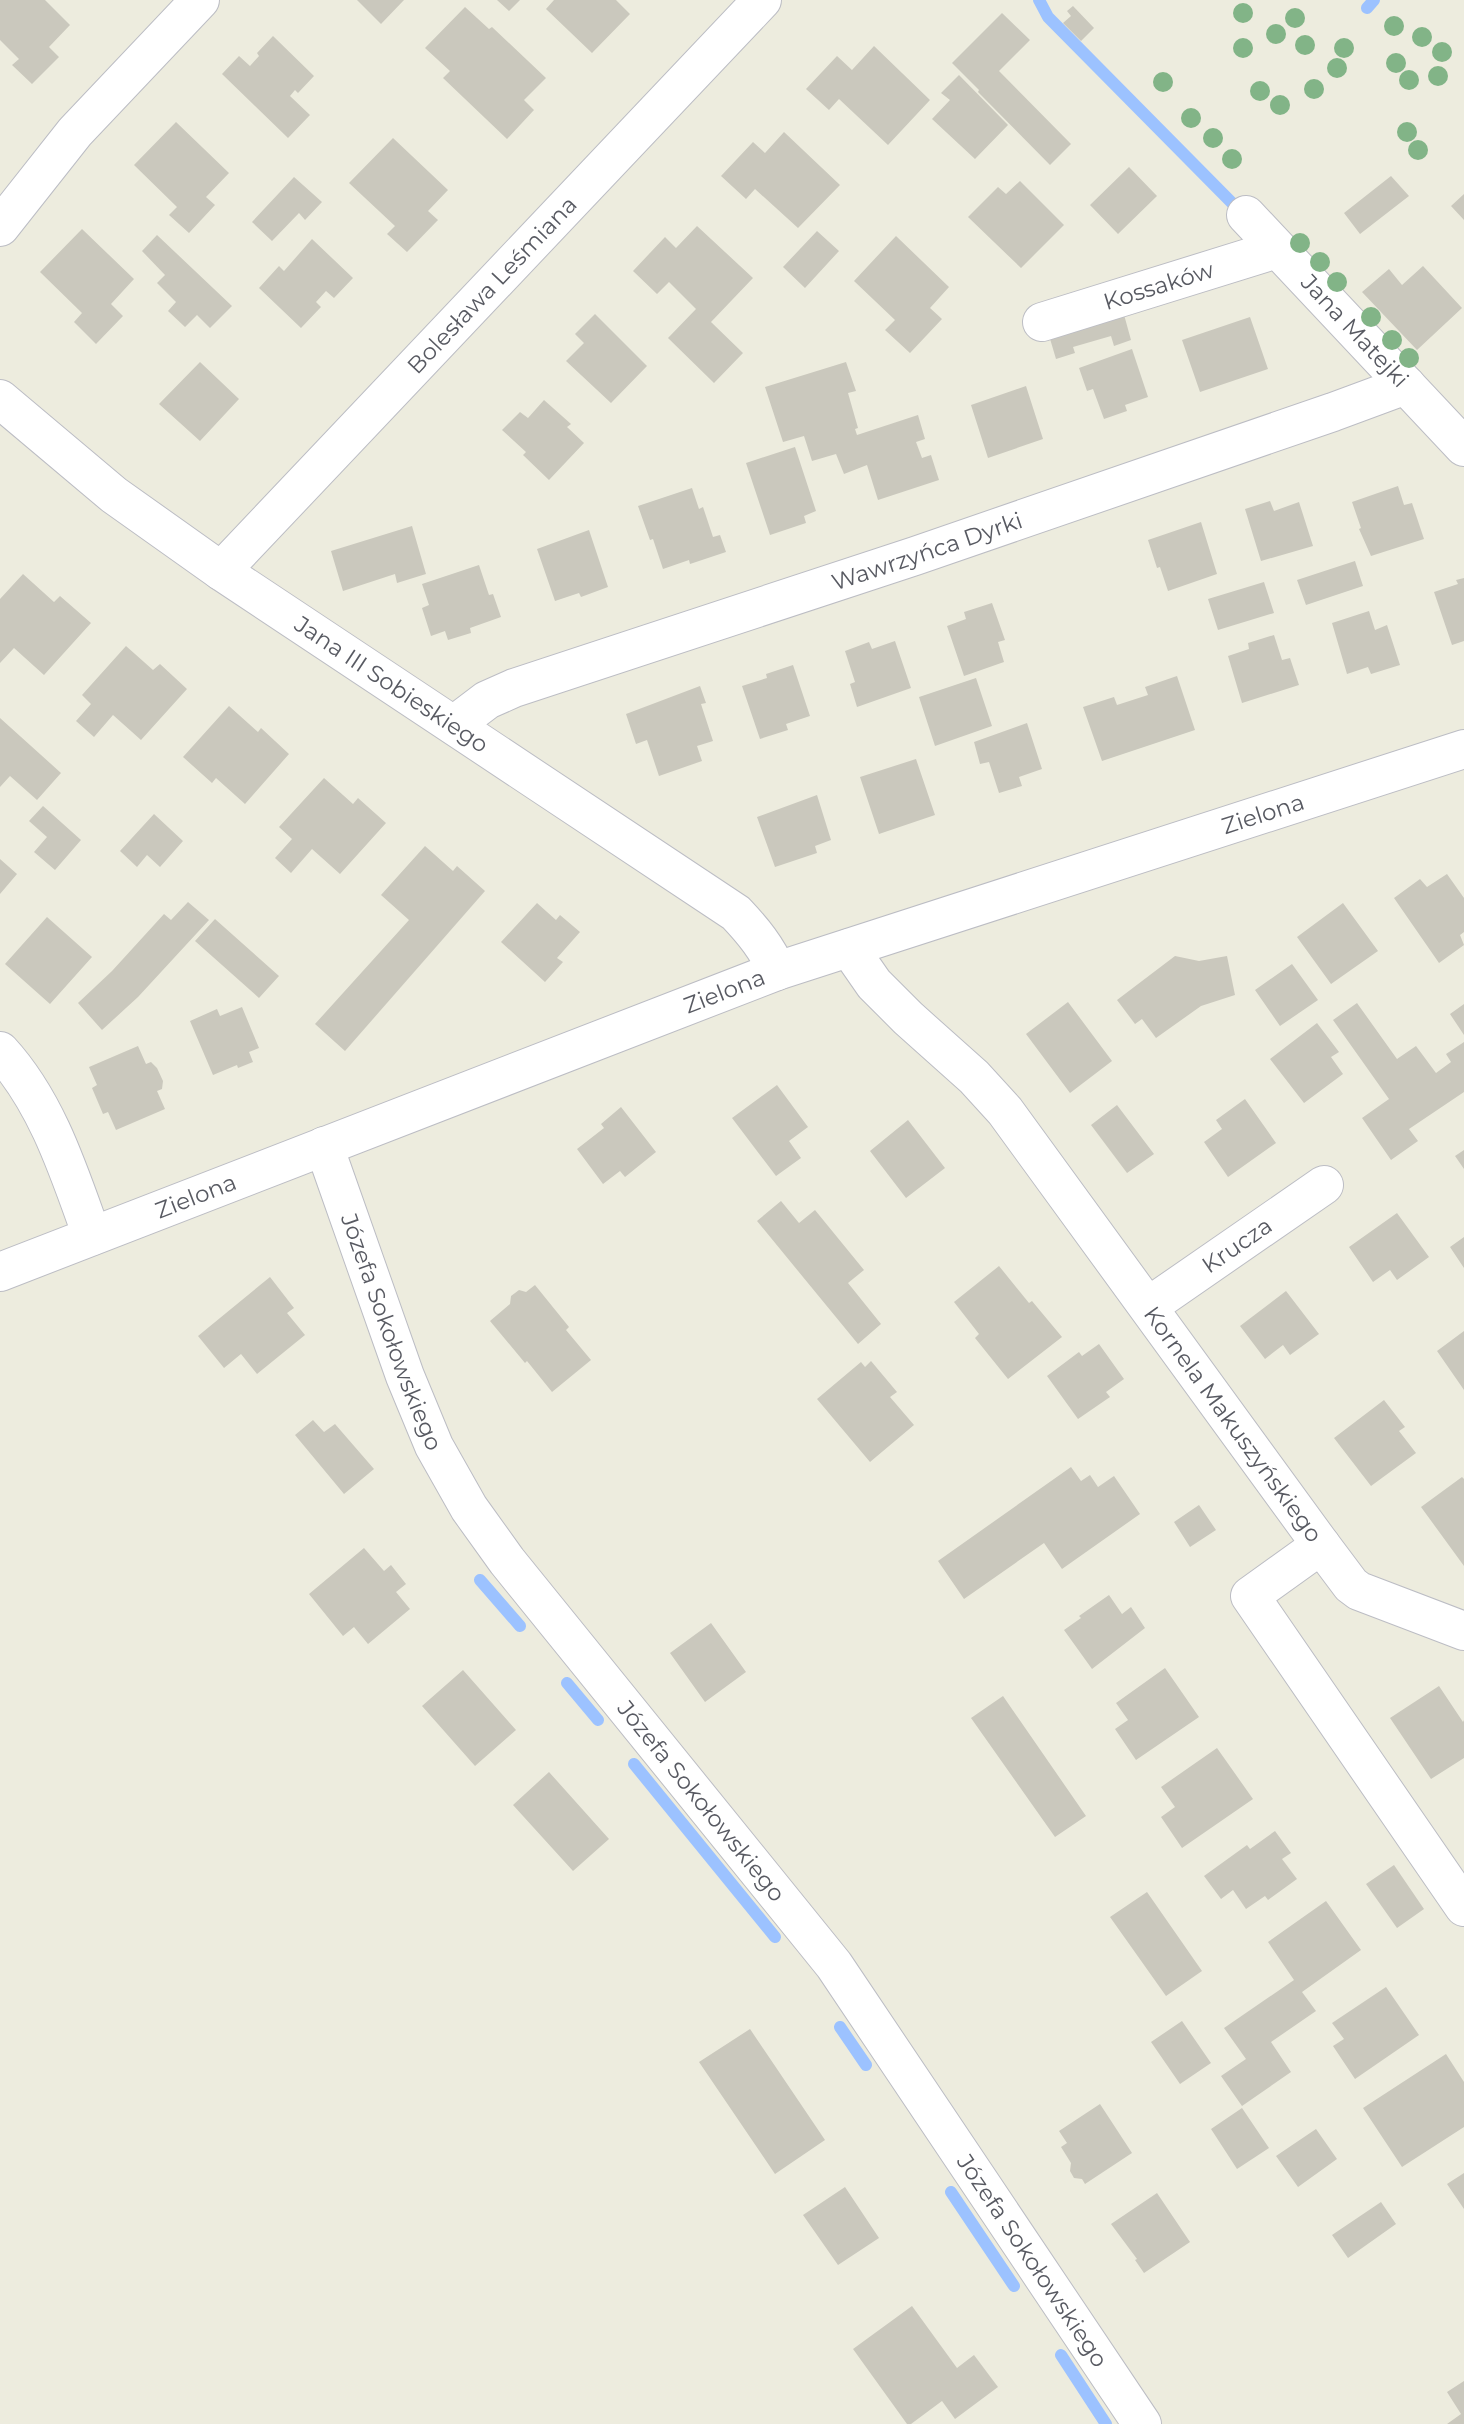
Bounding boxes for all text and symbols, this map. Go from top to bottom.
street label: Bolesława Leśmiana [401,190,583,380]
street label: Kossaków [1100,255,1218,316]
street label: Jana Matejki [1294,268,1415,393]
street label: Wawrzyńca Dyrki [828,506,1026,596]
street label: Jana III Sobieskiego [289,609,494,759]
street label: Zielona [1218,788,1308,840]
street label: Zielona [680,963,769,1020]
street label: Zielona [151,1168,240,1225]
street label: Józefa Sokołowskiego [335,1209,448,1455]
street label: Krucza [1197,1211,1277,1279]
street label: Kornela Makuszyńskiego [1138,1301,1328,1548]
street label: Józefa Sokołowskiego [611,1694,791,1907]
street label: Józefa Sokołowskiego [951,2148,1114,2373]

